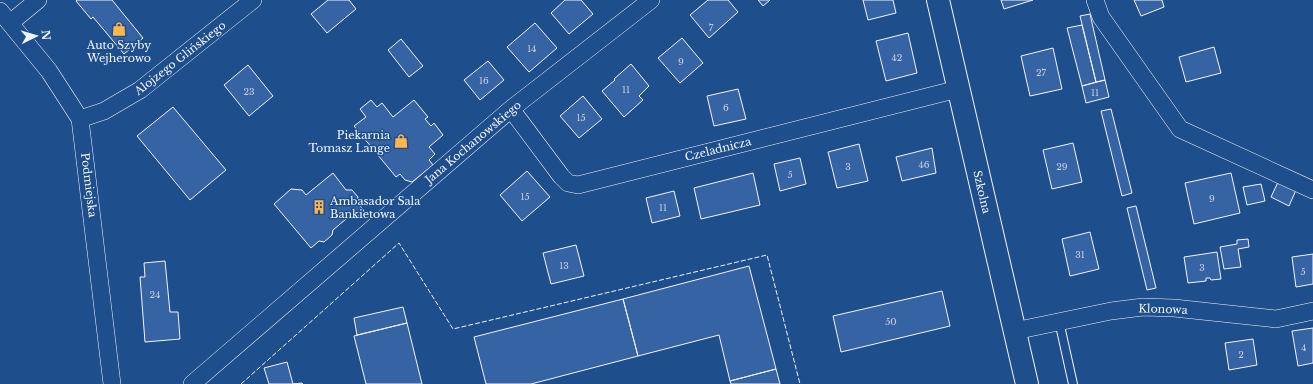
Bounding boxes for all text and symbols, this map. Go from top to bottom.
north arrow [16,16,56,56]
street label: Alojzego Glińskiego [131,18,228,99]
shop icon: Auto Szyby Wejherowo [111,21,127,37]
house number: 7 [709,22,714,33]
text: N [39,29,53,42]
place label: Auto Szyby Wejherowo [86,38,151,65]
house number: 14 [527,43,537,54]
house number: 42 [892,52,902,63]
house number: 9 [678,56,684,67]
house number: 27 [1036,67,1047,78]
house number: 16 [479,75,489,86]
house number: 11 [622,84,630,95]
house number: 23 [243,86,255,97]
house number: 11 [1091,87,1099,98]
street label: Jana Kochanowskiego [421,98,524,188]
house number: 6 [723,102,729,113]
house number: 15 [576,112,586,123]
place label: Piekarnia Tomasz Lange [309,128,391,155]
shop icon: Piekarnia Tomasz Lange [393,133,409,149]
street label: Czeladnicza [683,134,753,164]
street label: Podmiejska [78,152,100,219]
house number: 46 [918,159,930,170]
house number: 3 [845,161,851,172]
house number: 29 [1056,161,1068,172]
house number: 5 [787,169,793,180]
street label: Szkolna [970,169,994,216]
house number: 15 [520,191,530,202]
house number: 9 [1209,193,1215,204]
place label: Ambasador Sala Bankietowa [329,194,421,221]
building icon: Ambasador Sala Bankietowa [311,199,327,215]
house number: 11 [659,202,667,213]
house number: 31 [1075,249,1085,260]
house number: 13 [559,260,569,271]
house number: 3 [1199,262,1205,273]
house number: 5 [1300,266,1306,277]
house number: 24 [150,289,160,300]
street label: Klonowa [1138,301,1189,317]
house number: 50 [885,316,897,327]
house number: 4 [1301,342,1307,353]
house number: 2 [1238,349,1244,360]

